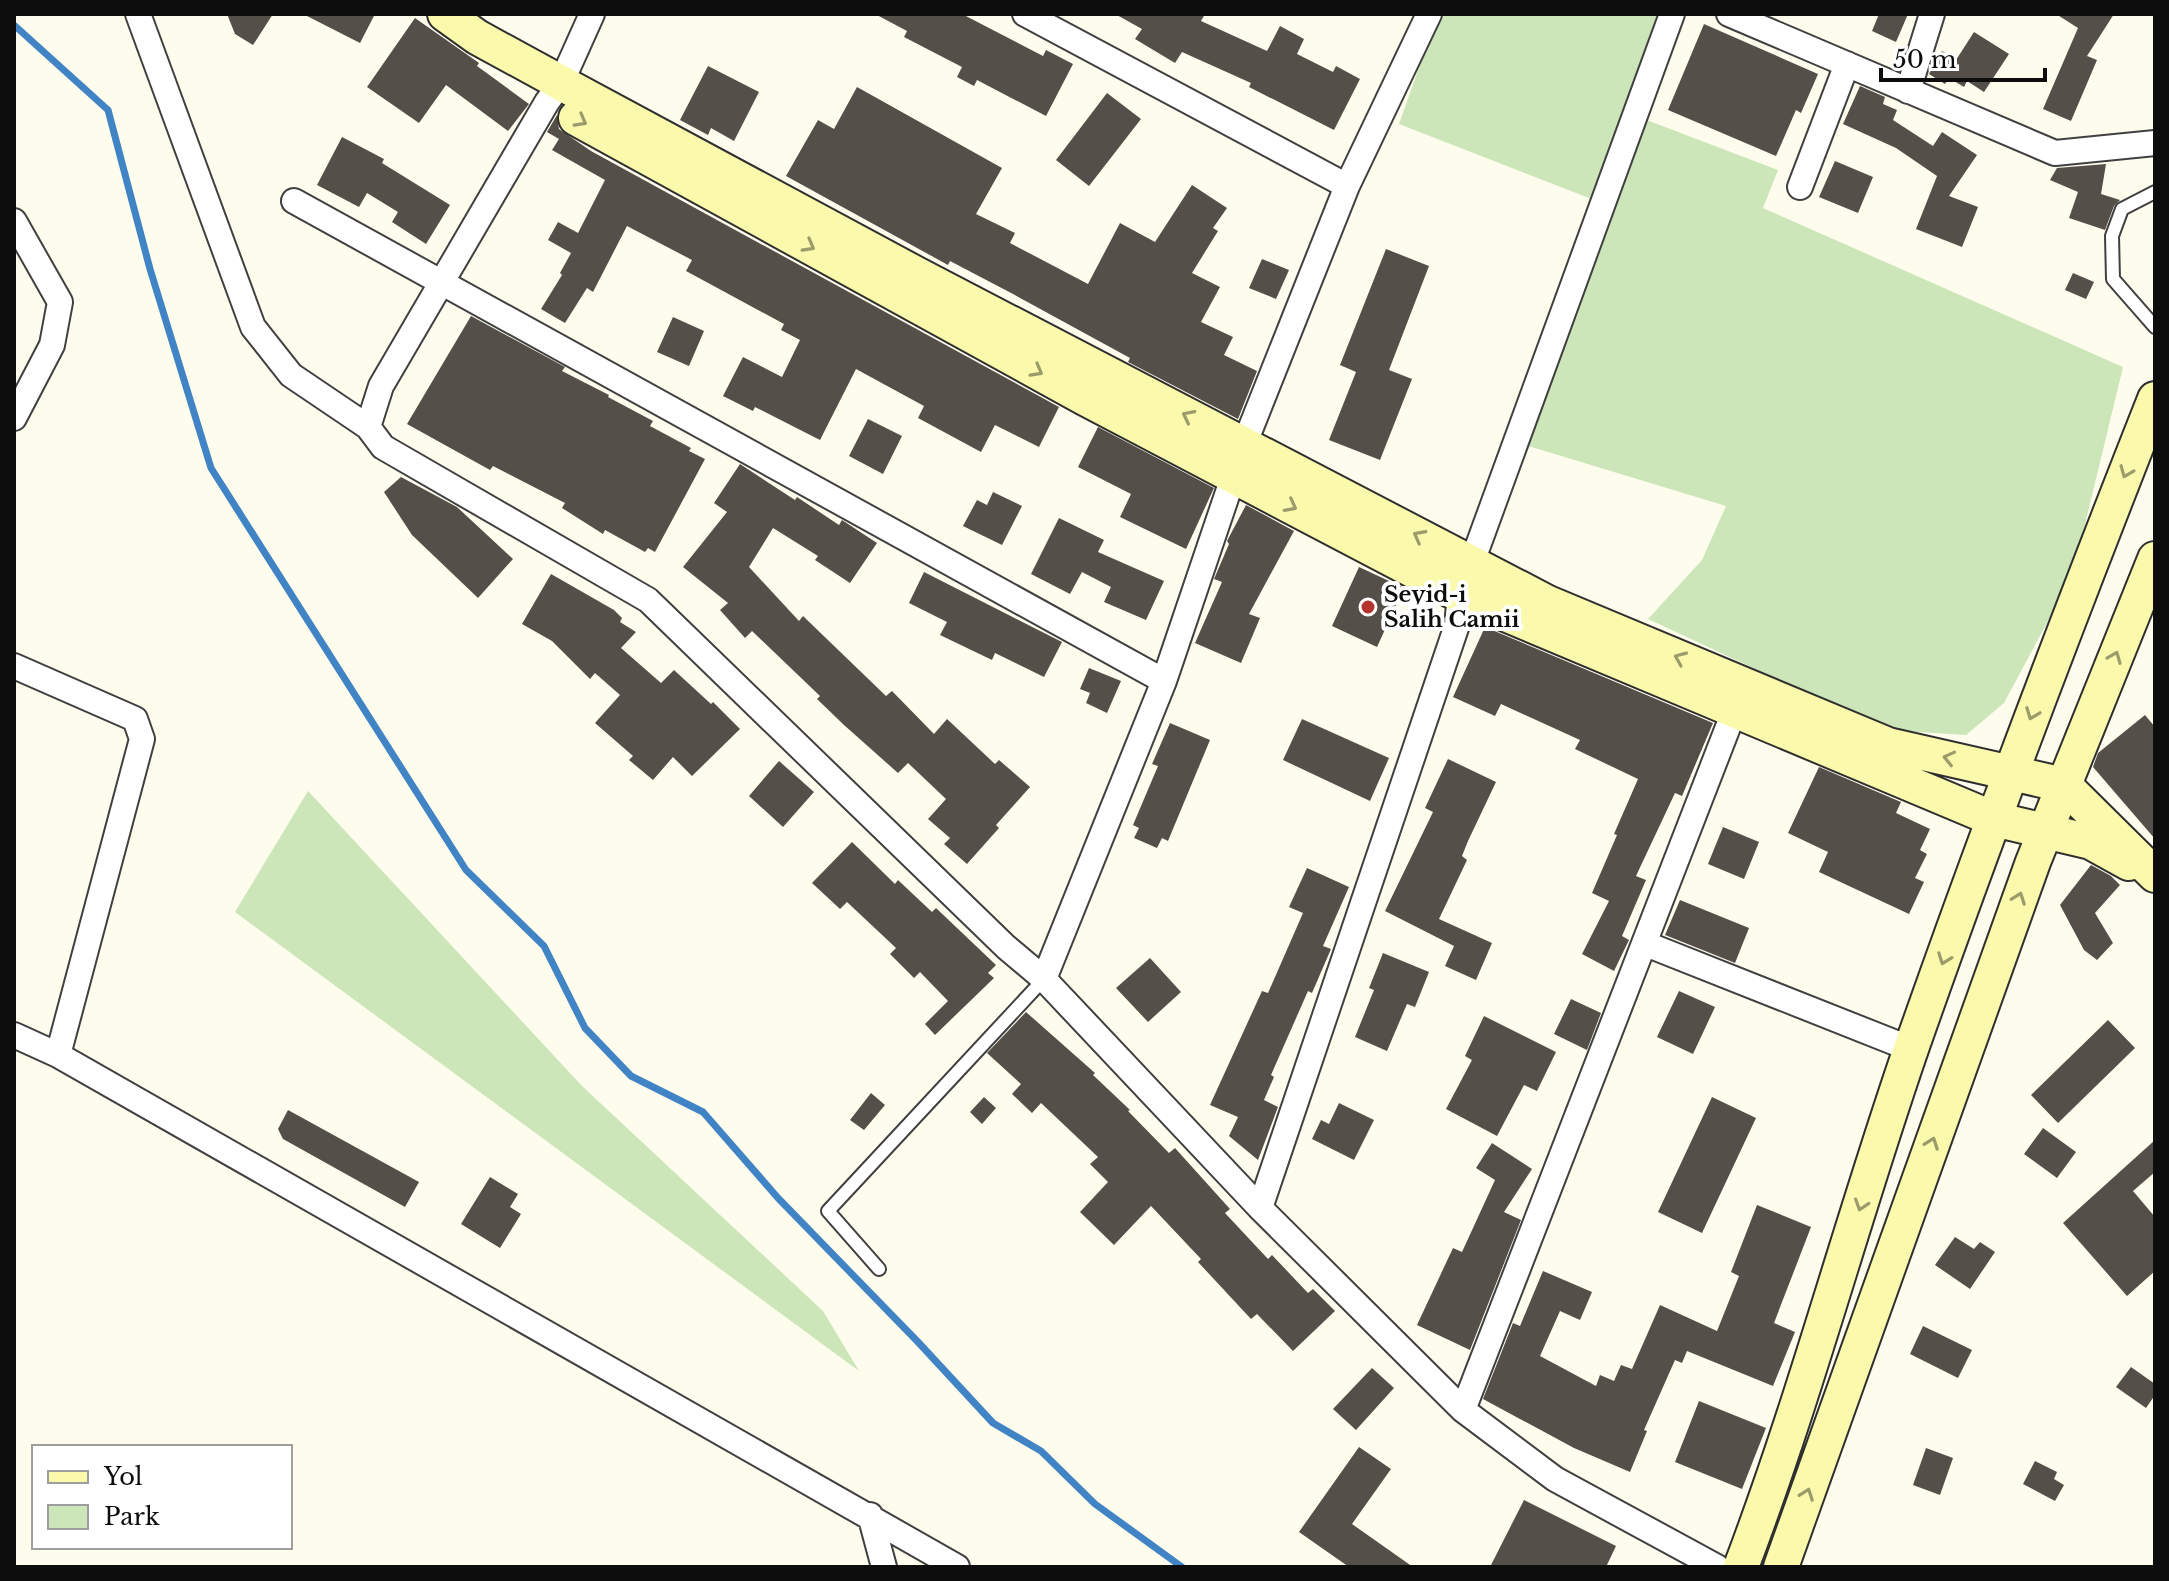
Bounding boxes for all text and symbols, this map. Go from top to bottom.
scale bar [1881,32,2045,82]
text: 50 m [1893,45,1957,74]
one-way arrow [573,111,587,126]
one-way arrow [800,236,815,251]
one-way arrow [1028,361,1042,377]
one-way arrow [1182,410,1197,425]
one-way arrow [2120,464,2136,478]
one-way arrow [1283,497,1297,512]
one-way arrow [1413,530,1428,545]
place label: Seyid-i Salih Camii [1384,581,1520,633]
marker: Seyid-i Salih Camii [1359,598,1377,616]
one-way arrow [1674,651,1688,667]
one-way arrow [2106,651,2122,665]
one-way arrow [2025,706,2042,720]
one-way arrow [1943,750,1956,767]
one-way arrow [2010,892,2026,906]
one-way arrow [1937,951,1954,965]
one-way arrow [1922,1137,1939,1151]
one-way arrow [1855,1198,1871,1212]
legend [32,1445,292,1549]
text: Yol [103,1462,143,1491]
one-way arrow [1797,1487,1813,1501]
text: Park [104,1502,160,1531]

